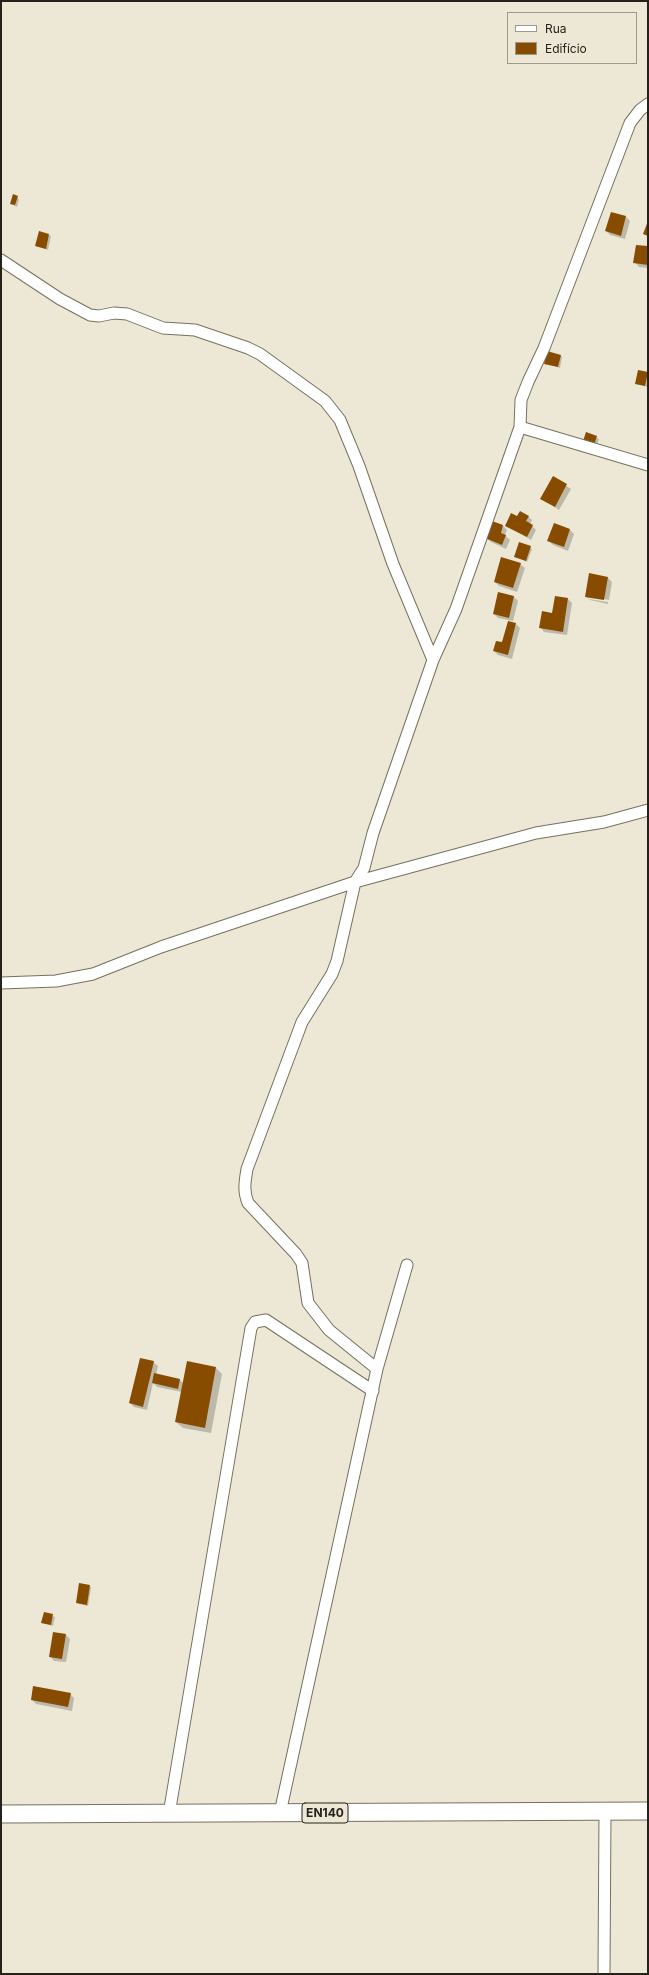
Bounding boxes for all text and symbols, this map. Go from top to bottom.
legend [507,12,637,64]
text: Rua [545,21,567,36]
text: Edifício [545,41,587,56]
road number: EN140 [302,1803,348,1823]

